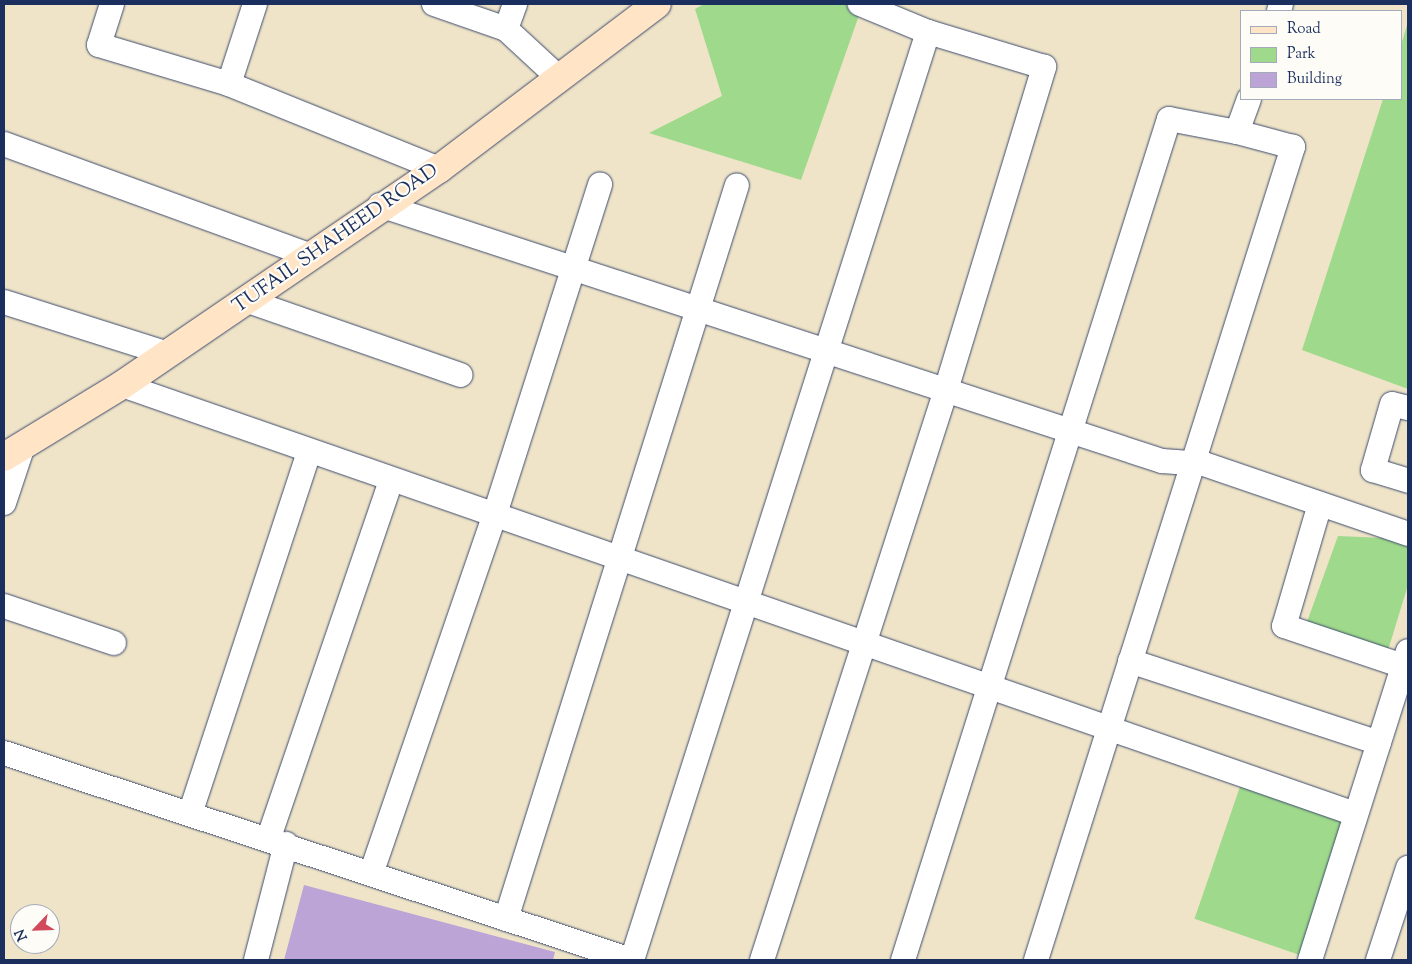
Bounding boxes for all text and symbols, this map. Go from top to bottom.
legend [1240,10,1402,100]
text: Road [1287,19,1321,40]
text: Park [1287,44,1316,65]
text: Building [1287,69,1342,90]
street label: TUFAIL SHAHEED ROAD [229,159,443,319]
north arrow [10,904,60,954]
text: N [11,926,34,944]

